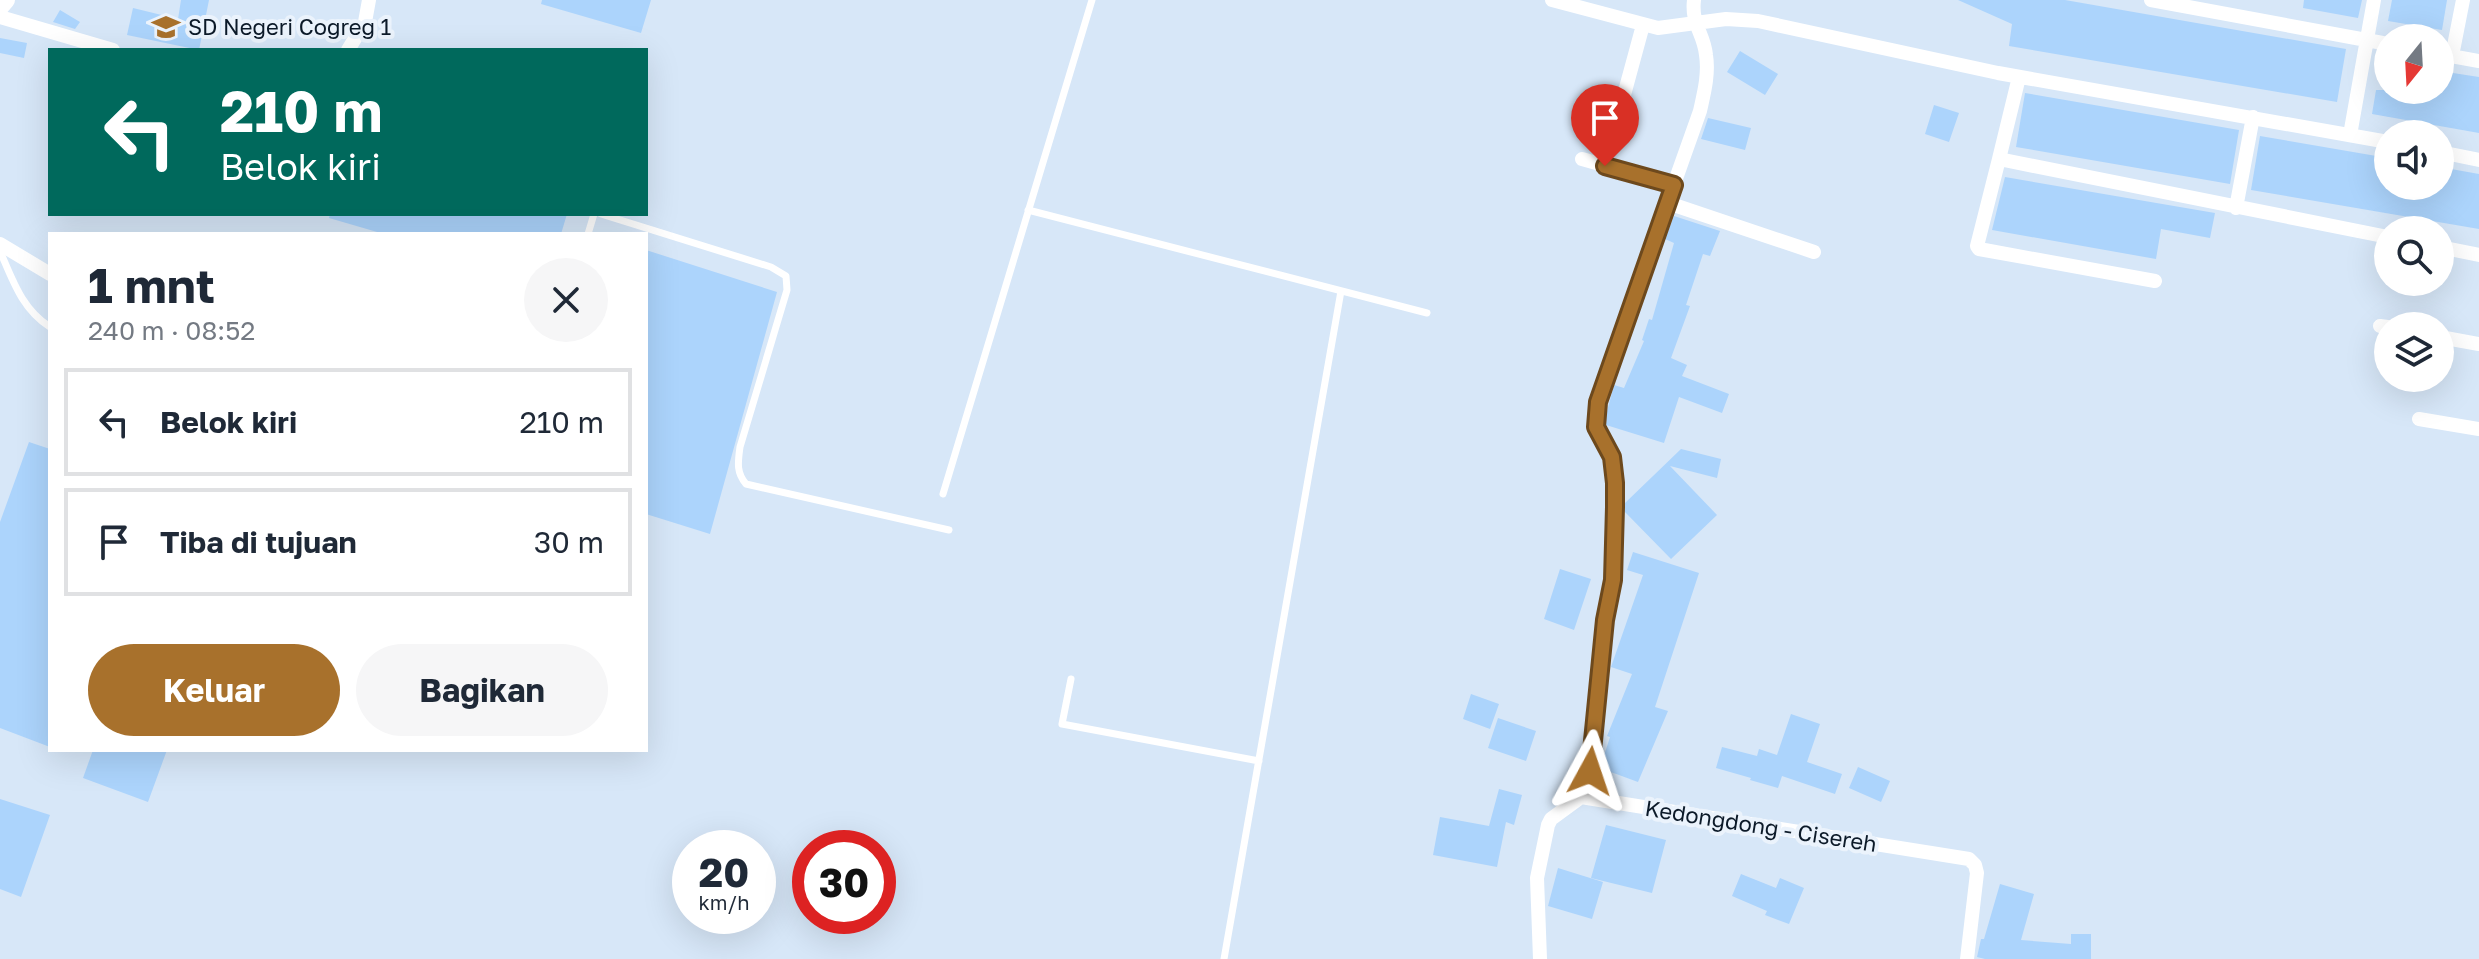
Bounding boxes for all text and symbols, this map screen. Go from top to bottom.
school or university icon: SD Negeri Cogreg 1 [151,12,181,42]
place label: SD Negeri Cogreg 1 [188,13,392,40]
north arrow [2374,24,2454,104]
map controls [2374,24,2454,392]
text: 210 m [220,77,382,144]
icon: left [88,80,192,184]
pin [1571,84,1639,166]
icon: arrive [1583,96,1627,140]
button: sound [2374,120,2454,200]
text: Belok kiri [220,145,381,188]
button: search [2374,216,2454,296]
text: 1 mnt [88,256,215,314]
button: close [524,258,608,342]
button: layers [2374,312,2454,392]
text: 240 m · 08:52 [88,315,255,346]
icon: left [92,400,136,444]
text: Belok kiri [160,404,297,440]
text: 210 m [519,404,604,440]
icon: arrive [92,520,136,564]
text: Tiba di tujuan [160,524,357,560]
text: 30 m [534,524,604,560]
button: Keluar [88,644,340,736]
button: Bagikan [356,644,608,736]
position arrow [1548,729,1632,813]
street label: Kedongdong - Cisereh [1643,794,1879,857]
speed limit sign: 30 [792,830,896,934]
text: 20 [699,848,749,896]
text: km/h [699,890,749,914]

